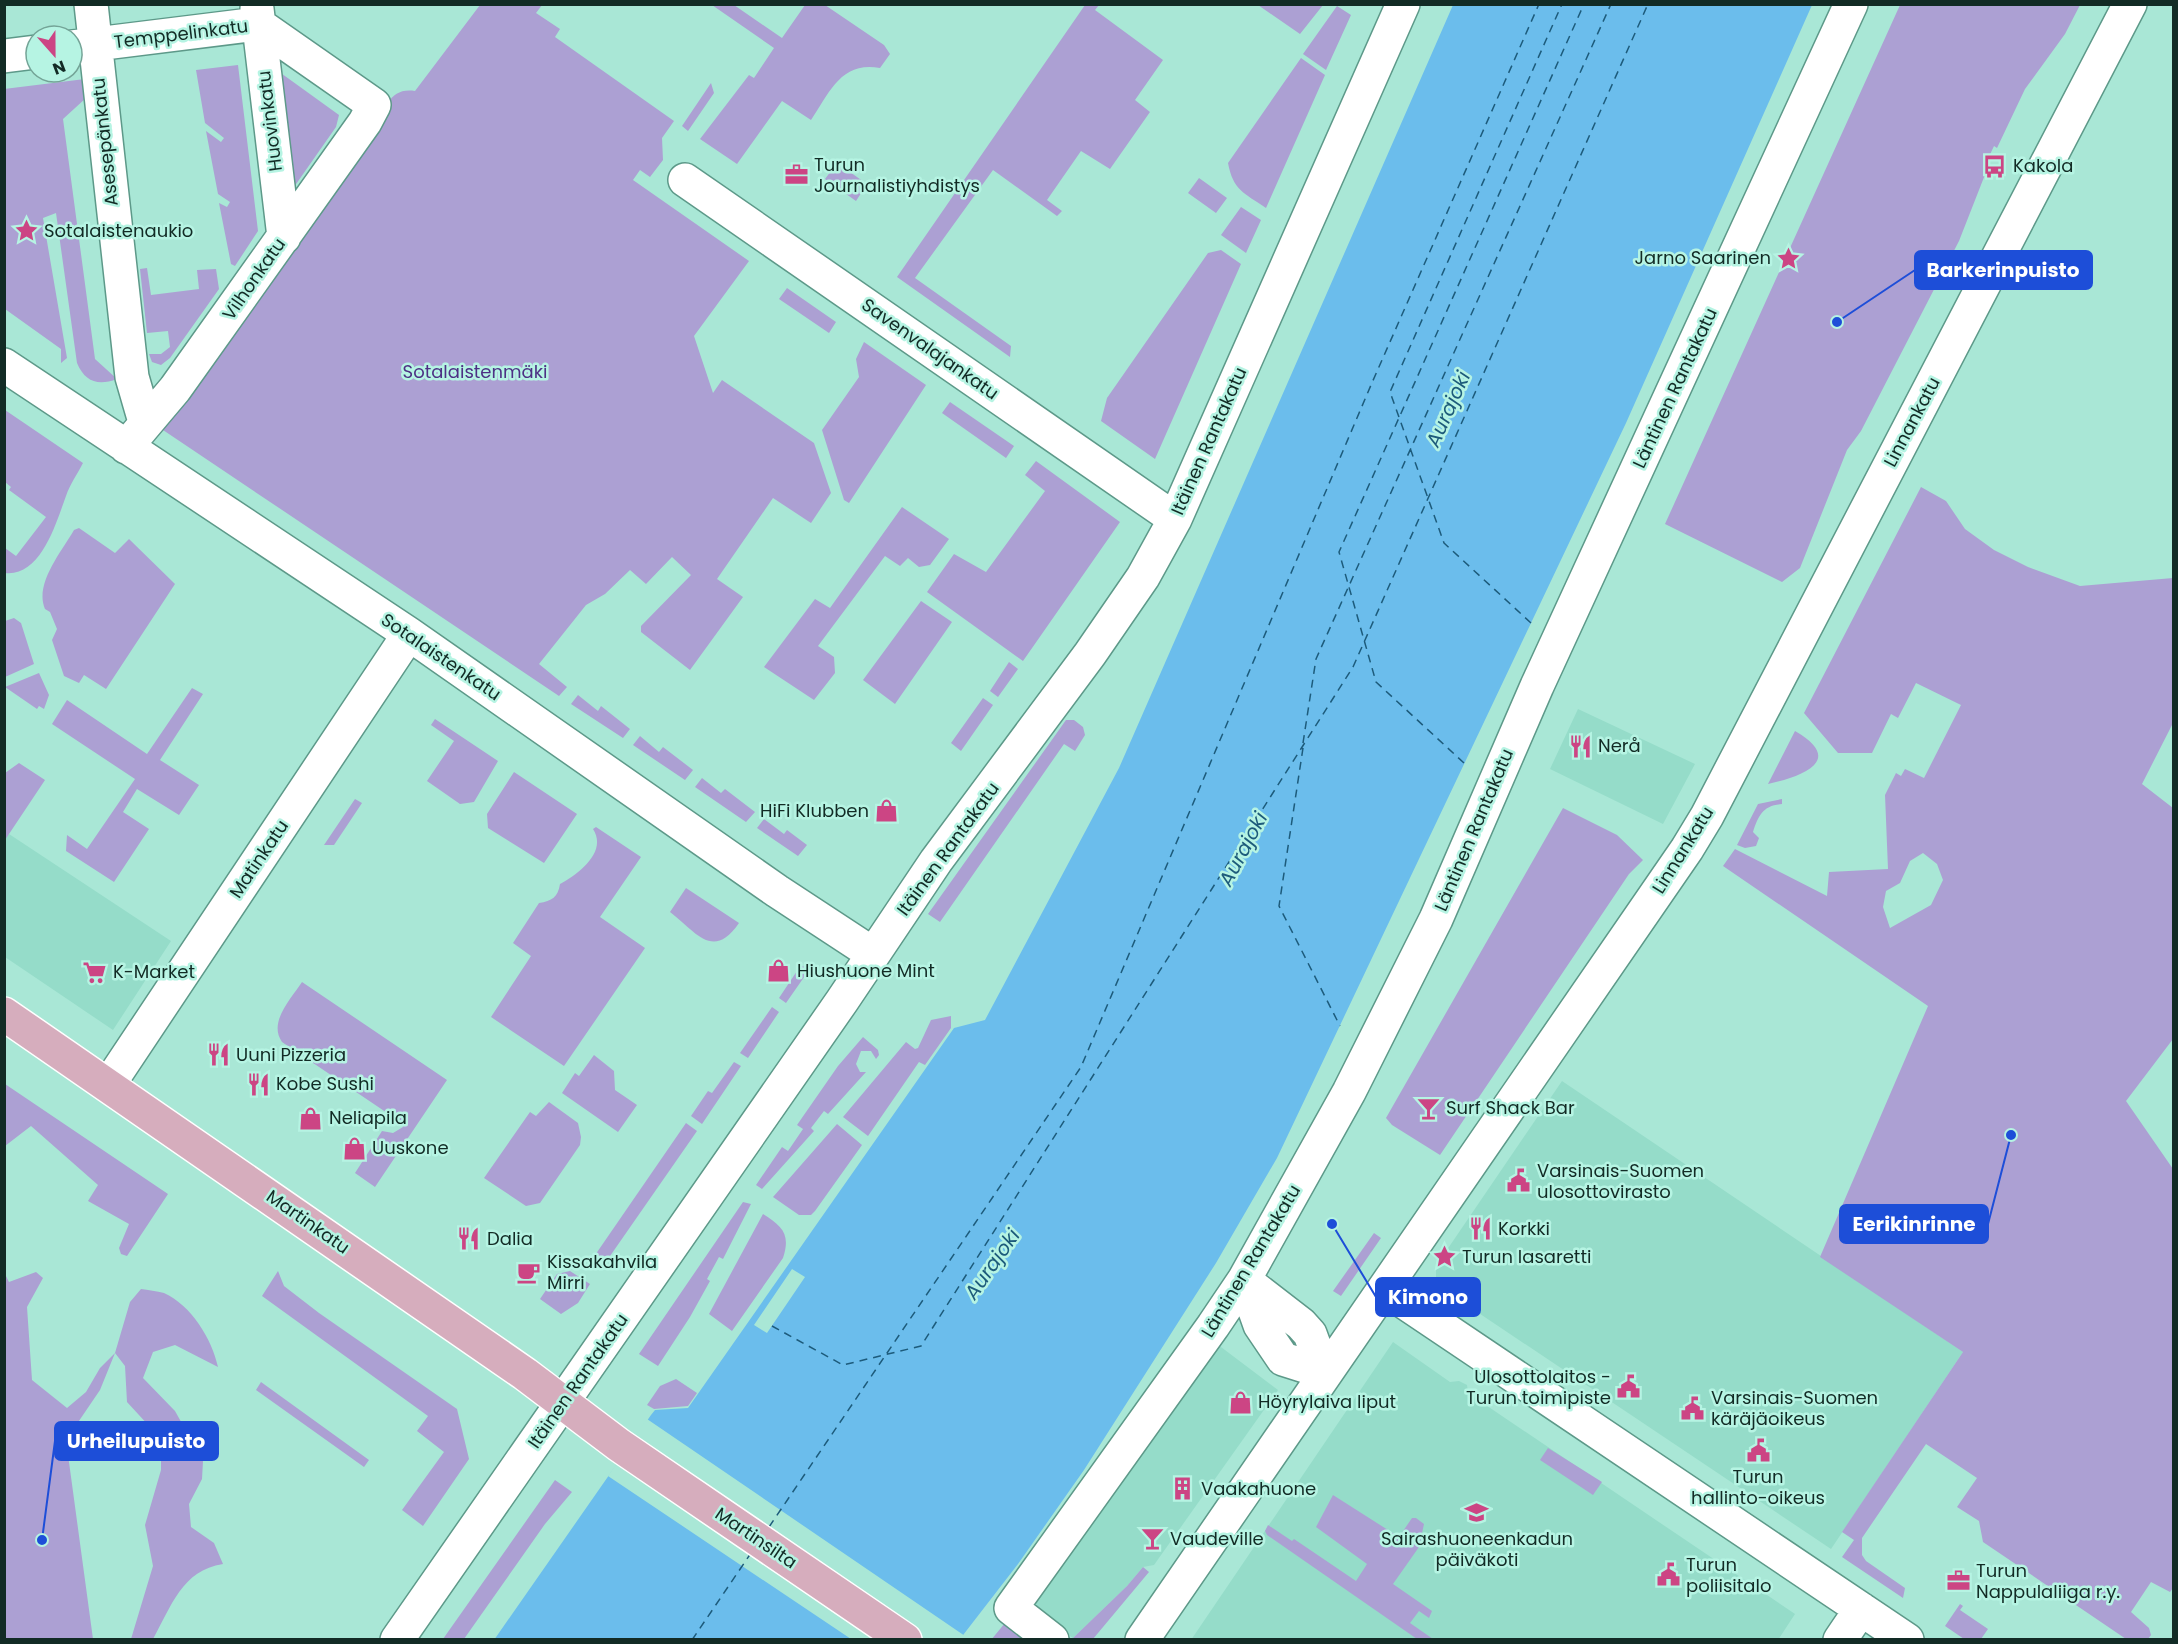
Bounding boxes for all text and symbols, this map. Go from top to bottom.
street label: Temppelinkatu [113,13,249,54]
north arrow [24,24,84,84]
text: N [49,55,69,80]
street label: Huovinkatu [251,69,288,173]
street label: Asesepänkatu [85,77,124,207]
place label: Turun Journalistiyhdistys [814,152,980,198]
bus stop icon: Kakola [1982,153,2008,179]
place label: Kakola [2013,153,2073,178]
office icon: Turun Journalistiyhdistys [783,162,809,188]
place icon: Sotalaistenaukio [13,218,39,244]
place label: Sotalaistenaukio [44,218,193,243]
street label: Vilhonkatu [216,233,291,325]
place label: Jarno Saarinen [1634,245,1771,270]
place icon: Jarno Saarinen [1776,245,1802,271]
callout: Barkerinpuisto [1915,251,2092,289]
text: Barkerinpuisto [1927,256,2080,284]
street label: Savenvalajankatu [857,292,1004,405]
street label: Läntinen Rantakatu [1626,304,1723,472]
park label: Sotalaistenmäki [403,359,547,384]
street label: Itäinen Rantakatu [1165,363,1252,519]
water label: Aurajoki [1418,366,1478,452]
street label: Linnankatu [1877,372,1946,471]
street label: Sotalaistenkatu [376,607,506,706]
restaurant icon: Nerå [1567,733,1593,759]
place label: Nerå [1598,733,1641,758]
street label: Läntinen Rantakatu [1428,745,1519,915]
street label: Itäinen Rantakatu [891,777,1005,921]
place label: HiFi Klubben [760,798,869,823]
shop icon: HiFi Klubben [874,798,900,824]
street label: Linnankatu [1646,801,1719,898]
water label: Aurajoki [1211,806,1275,892]
street label: Matinkatu [223,815,294,903]
shop icon: Hiushuone Mint [766,958,792,984]
place label: Hiushuone Mint [797,958,935,983]
supermarket icon: K-Market [82,959,108,985]
place label: K-Market [113,959,195,984]
restaurant icon: Uuni Pizzeria [205,1042,231,1068]
place label: Uuni Pizzeria [236,1042,346,1067]
restaurant icon: Kobe Sushi [245,1071,271,1097]
place label: Kobe Sushi [276,1071,374,1096]
bar icon: Surf Shack Bar [1415,1095,1441,1121]
place label: Surf Shack Bar [1446,1095,1575,1120]
shop icon: Neliapila [298,1105,324,1131]
place label: Neliapila [329,1105,407,1130]
shop icon: Uuskone [341,1135,367,1161]
place label: Uuskone [372,1135,449,1160]
place label: Varsinais-Suomen ulosottovirasto [1537,1158,1704,1204]
public building icon: Varsinais-Suomen ulosottovirasto [1506,1168,1532,1194]
street label: Läntinen Rantakatu [1195,1180,1306,1342]
street label: Martinkatu [262,1184,355,1259]
callout: Eerikinrinne [1840,1205,1988,1243]
text: Eerikinrinne [1852,1210,1976,1238]
restaurant icon: Korkki [1467,1216,1493,1242]
place label: Korkki [1498,1216,1550,1241]
water label: Aurajoki [957,1222,1027,1306]
restaurant icon: Dalia [456,1226,482,1252]
place label: Dalia [487,1226,533,1251]
place icon: Turun lasaretti [1431,1244,1457,1270]
place label: Turun lasaretti [1462,1244,1591,1269]
place label: Kissakahvila Mirri [547,1249,657,1295]
cafe icon: Kissakahvila Mirri [516,1259,542,1285]
callout: Kimono [1376,1278,1480,1316]
text: Kimono [1388,1283,1468,1311]
street label: Itäinen Rantakatu [522,1308,634,1453]
place label: Ulosottolaitos - Turun toimipiste [1466,1364,1611,1410]
public building icon: Ulosottolaitos - Turun toimipiste [1616,1374,1642,1400]
place label: Varsinais-Suomen käräjäoikeus [1711,1385,1878,1431]
shop icon: Höyrylaiva liput [1227,1389,1253,1415]
place label: Höyrylaiva liput [1258,1389,1396,1414]
public building icon: Varsinais-Suomen käräjäoikeus [1680,1395,1706,1421]
callout: Urheilupuisto [55,1422,218,1460]
text: Urheilupuisto [67,1427,206,1455]
public building icon: Turun hallinto-oikeus [1745,1438,1771,1464]
place label: Turun hallinto-oikeus [1691,1464,1825,1510]
building icon: Vaakahuone [1170,1476,1196,1502]
place label: Vaakahuone [1201,1476,1316,1501]
school or university icon: Sairashuoneenkadun päiväkoti [1464,1500,1490,1526]
street label: Martinsilta [710,1501,802,1574]
bar icon: Vaudeville [1139,1526,1165,1552]
place label: Vaudeville [1170,1526,1264,1551]
place label: Sairashuoneenkadun päiväkoti [1381,1526,1573,1572]
place label: Turun poliisitalo [1686,1552,1771,1598]
place label: Turun Nappulaliiga r.y. [1976,1558,2120,1604]
public building icon: Turun poliisitalo [1655,1562,1681,1588]
office icon: Turun Nappulaliiga r.y. [1945,1568,1971,1594]

